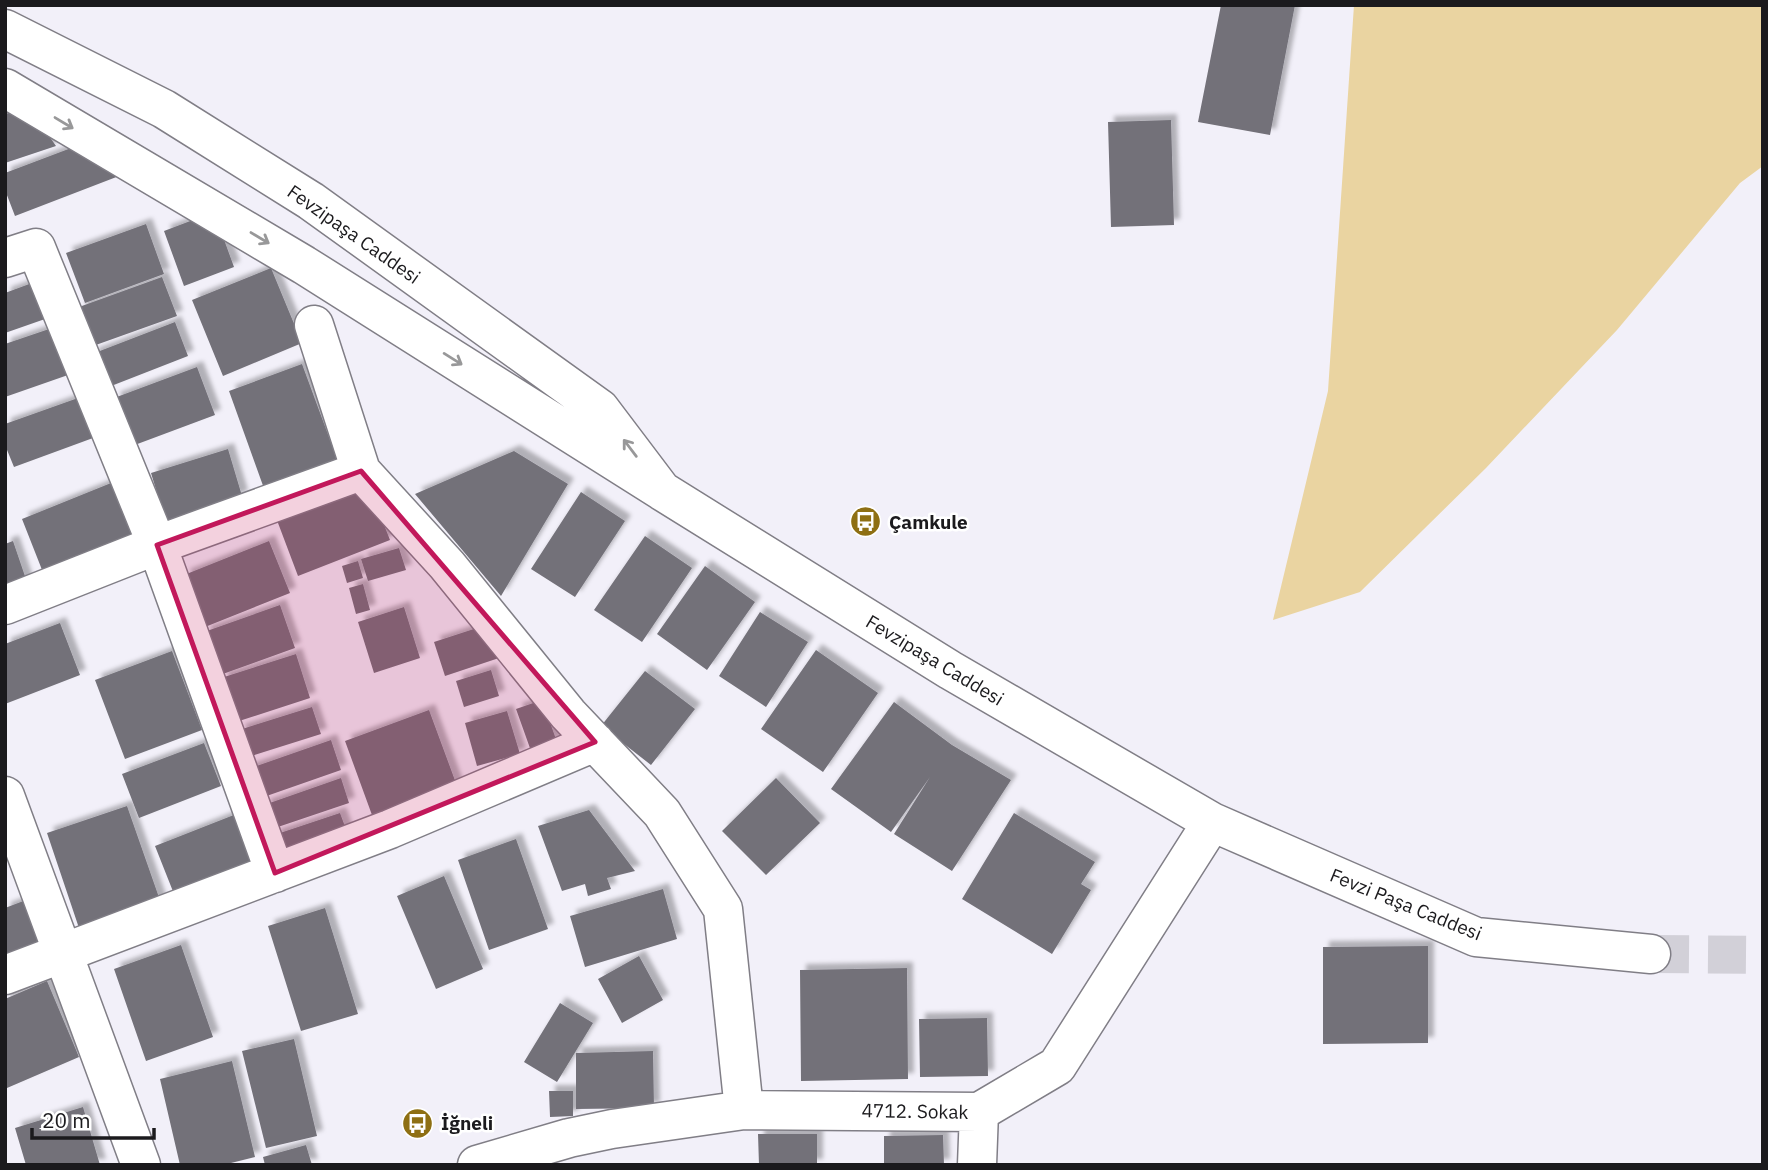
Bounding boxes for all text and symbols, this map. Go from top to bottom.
one-way arrow [53,117,74,130]
street label: Fevzipaşa Caddesi [283,179,425,289]
one-way arrow [250,232,270,246]
one-way arrow [443,351,462,366]
one-way arrow [622,439,637,458]
bus stop icon: Çamkule [849,505,883,539]
place label: Çamkule [889,510,968,534]
street label: Fevzipaşa Caddesi [862,609,1008,711]
street label: Fevzi Paşa Caddesi [1327,863,1485,945]
scale bar [32,1096,154,1140]
street label: 4712. Sokak [861,1098,969,1124]
text: 20 m [42,1106,91,1134]
bus stop icon: İğneli [401,1106,435,1140]
place label: İğneli [441,1111,493,1135]

